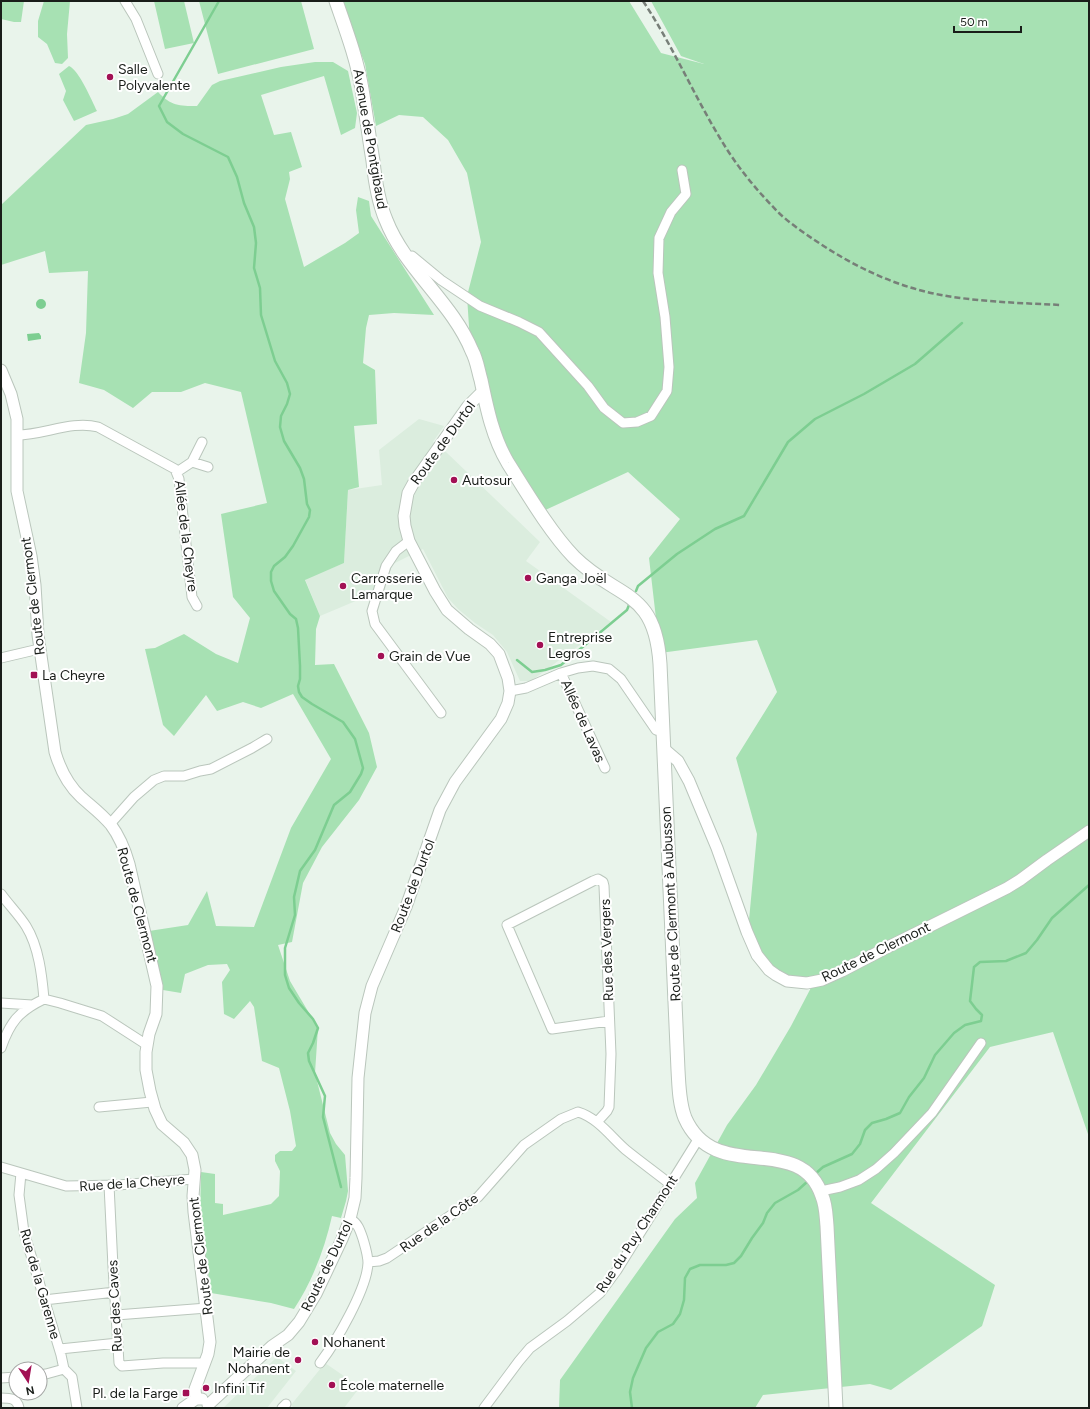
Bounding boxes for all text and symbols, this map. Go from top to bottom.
scale bar [954,8,1021,34]
text: 50 m [960,15,988,29]
place label: Salle Polyvalente [118,61,191,94]
street label: Avenue de Pontgibaud [349,68,391,210]
marker: Salle Polyvalente [105,72,115,82]
street label: Route de Durtol [407,398,479,488]
place label: Autosur [462,472,512,489]
marker: Autosur [449,475,459,485]
street label: Allée de la Cheyre [171,479,201,593]
street label: Route de Clermont [17,536,49,656]
place label: Carrosserie Lamarque [351,570,422,603]
place label: Ganga Joël [536,570,606,587]
marker: Ganga Joël [523,573,533,583]
marker: Carrosserie Lamarque [338,581,348,591]
place label: Entreprise Legros [548,629,613,662]
marker: Entreprise Legros [535,640,545,650]
place label: Grain de Vue [389,648,471,665]
marker: Grain de Vue [376,651,386,661]
place label: La Cheyre [42,667,105,684]
marker: La Cheyre [29,670,39,680]
street label: Allée de Lavas [557,677,609,765]
street label: Route de Clermont à Aubusson [657,806,685,1002]
street label: Route de Durtol [387,837,439,935]
street label: Route de Clermont [113,845,161,965]
street label: Rue des Vergers [597,899,617,1001]
street label: Route de Clermont [819,918,933,986]
street label: Rue de la Cheyre [79,1171,186,1195]
street label: Rue du Puy Charmont [593,1172,681,1296]
street label: Rue de la Côte [397,1190,482,1256]
street label: Route de Clermont [185,1196,217,1316]
street label: Route de Durtol [298,1218,356,1314]
street label: Rue de la Garenne [16,1227,64,1342]
street label: Rue des Caves [104,1260,126,1352]
place label: Nohanent [323,1334,385,1351]
marker: Nohanent [310,1337,320,1347]
place label: Mairie de Nohanent [228,1344,290,1377]
marker: Mairie de Nohanent [293,1355,303,1365]
north arrow [8,1361,48,1401]
place label: École maternelle [340,1377,444,1394]
place label: Infini Tif [214,1380,266,1397]
marker: École maternelle [327,1380,337,1390]
text: N [24,1383,35,1398]
marker: Infini Tif [201,1383,211,1393]
place label: Pl. de la Farge [92,1385,178,1402]
marker: Pl. de la Farge [181,1388,191,1398]

